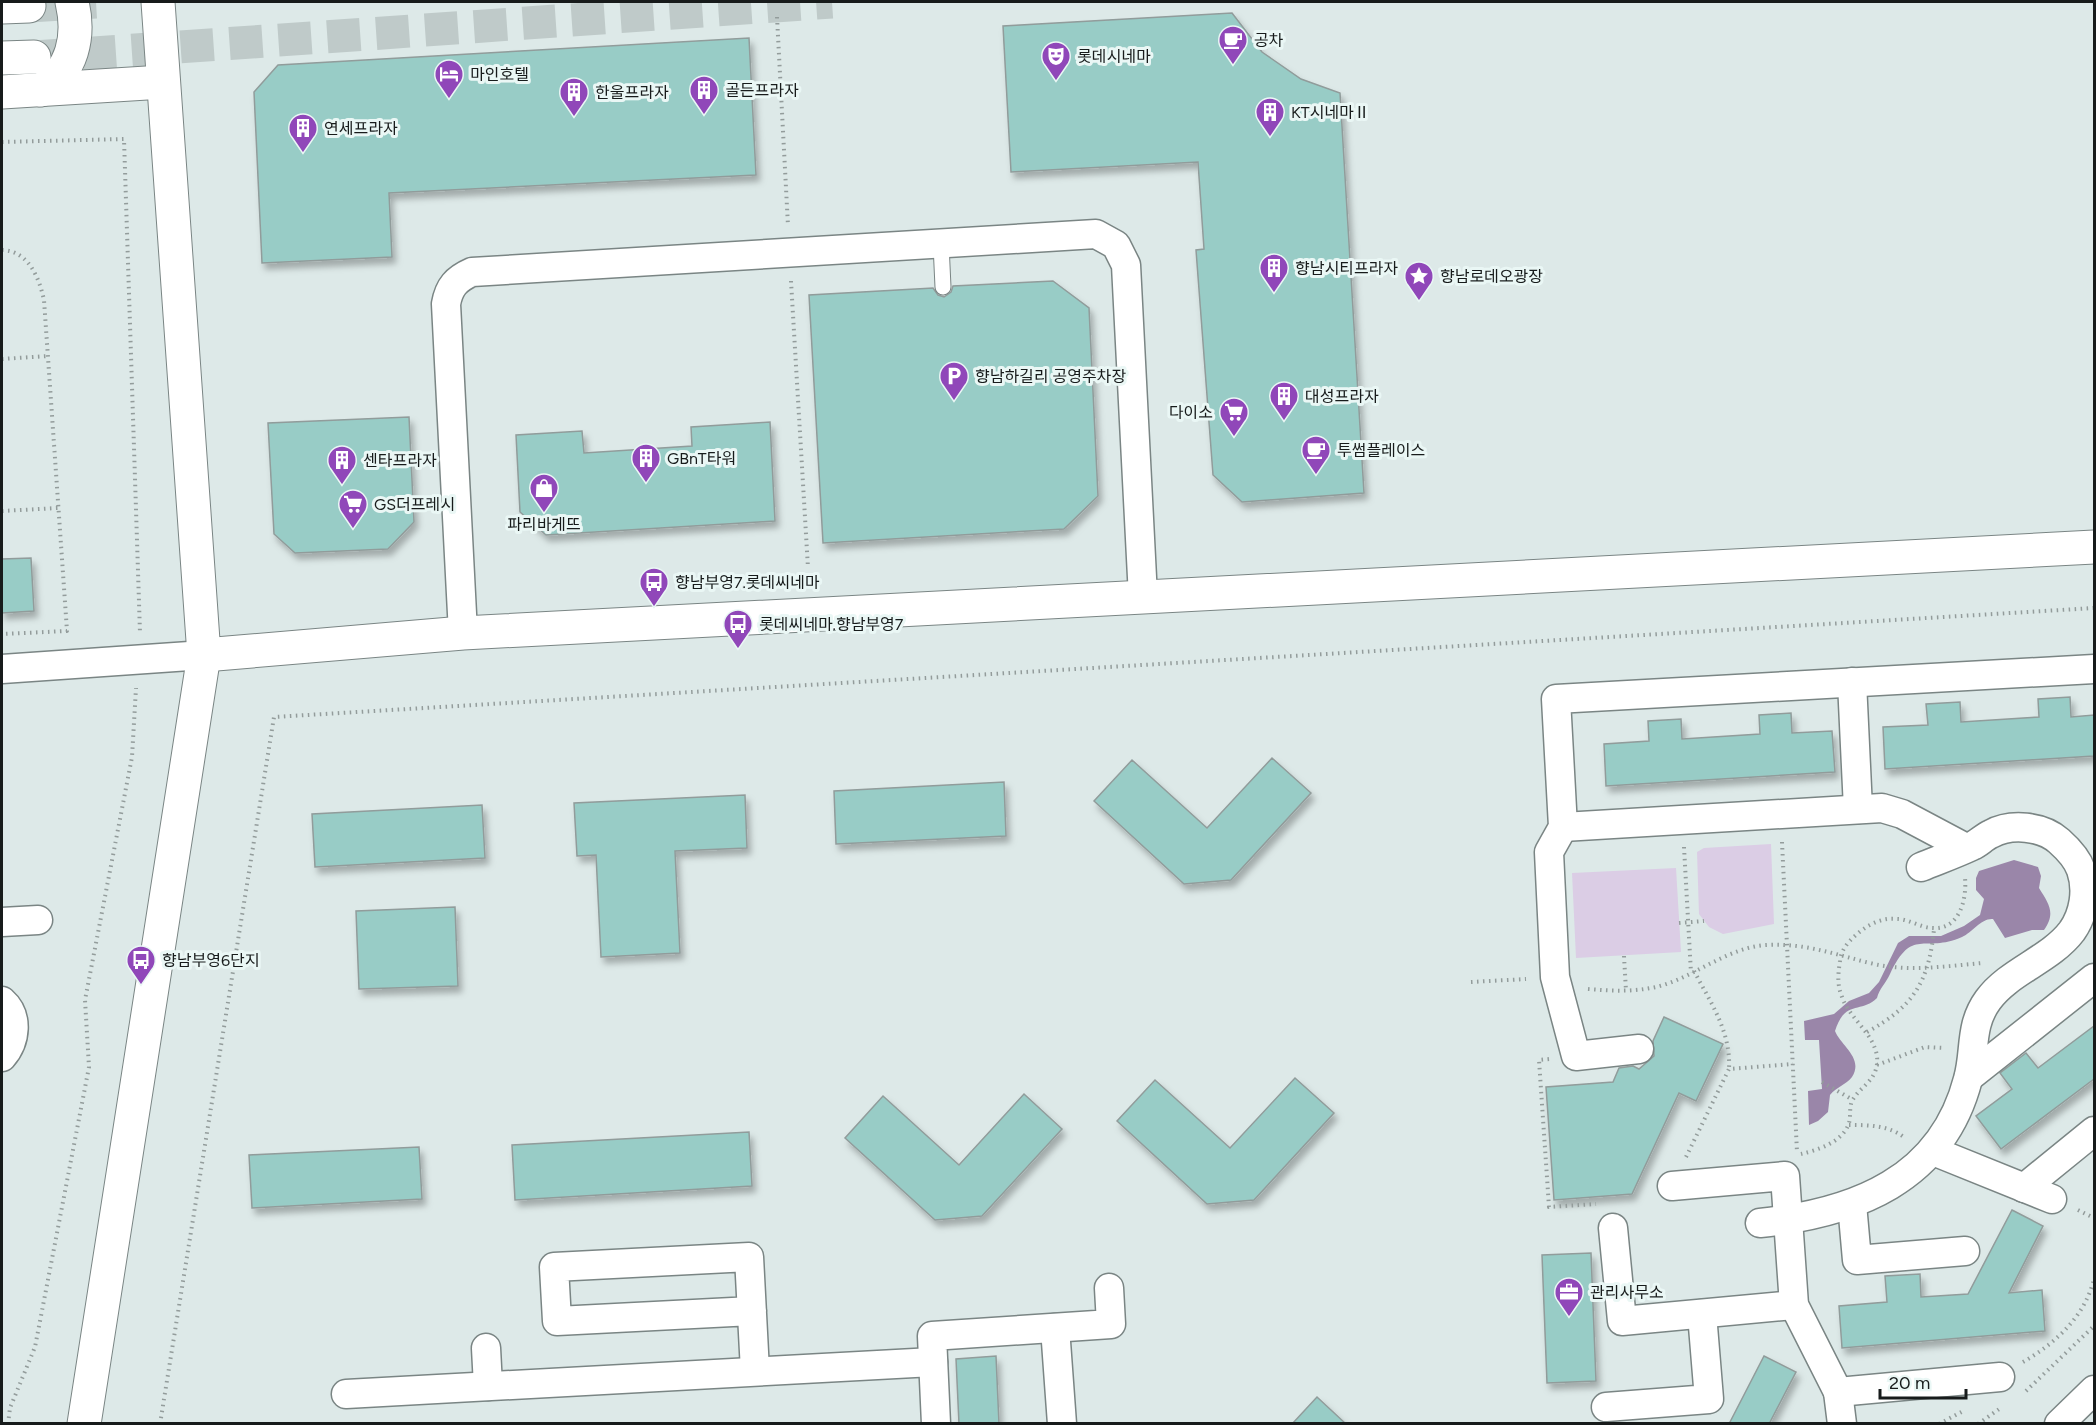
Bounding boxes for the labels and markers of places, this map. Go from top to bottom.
cafe icon: 공차 [1217,24,1249,66]
place label: 공차 [1254,31,1284,50]
theatre icon: 롯데시네마 [1040,40,1072,82]
place label: 롯데시네마 [1077,47,1151,66]
hotel icon: 마인호텔 [433,58,465,100]
place label: 마인호텔 [470,65,529,84]
building icon: 골든프라자 [688,74,720,116]
building icon: 한울프라자 [558,76,590,118]
place label: 골든프라자 [725,81,799,100]
place label: 한울프라자 [595,83,669,102]
building icon: KT시네마Ⅱ [1254,96,1286,138]
place label: KT시네마Ⅱ [1291,103,1370,122]
building icon: 연세프라자 [287,112,319,154]
place label: 연세프라자 [324,119,398,138]
building icon: 향남시티프라자 [1258,252,1290,294]
place label: 향남시티프라자 [1295,259,1398,278]
place icon: 향남로데오광장 [1403,260,1435,302]
place label: 향남로데오광장 [1440,267,1543,286]
parking icon: 향남하길리 공영주차장 [938,360,970,402]
place label: 향남하길리 공영주차장 [975,367,1126,386]
building icon: 대성프라자 [1268,380,1300,422]
place label: 대성프라자 [1305,387,1379,406]
supermarket icon: 다이소 [1218,396,1250,438]
place label: 다이소 [1169,403,1213,422]
cafe icon: 투썸플레이스 [1300,434,1332,476]
place label: 투썸플레이스 [1337,441,1425,460]
building icon: GBnT타워 [630,442,662,484]
building icon: 센타프라자 [326,444,358,486]
place label: GBnT타워 [667,449,736,468]
place label: 센타프라자 [363,451,437,470]
shop icon: 파리바게뜨 [528,472,560,514]
supermarket icon: GS더프레시 [337,488,369,530]
place label: GS더프레시 [374,495,455,514]
place label: 파리바게뜨 [507,515,581,534]
bus stop icon: 향남부영7.롯데씨네마 [638,566,670,608]
place label: 향남부영7.롯데씨네마 [675,573,820,592]
bus stop icon: 롯데씨네마.향남부영7 [722,608,754,650]
place label: 롯데씨네마.향남부영7 [759,615,904,634]
bus stop icon: 향남부영6단지 [125,944,157,986]
place label: 향남부영6단지 [162,951,259,970]
office icon: 관리사무소 [1553,1276,1585,1318]
place label: 관리사무소 [1590,1283,1664,1302]

